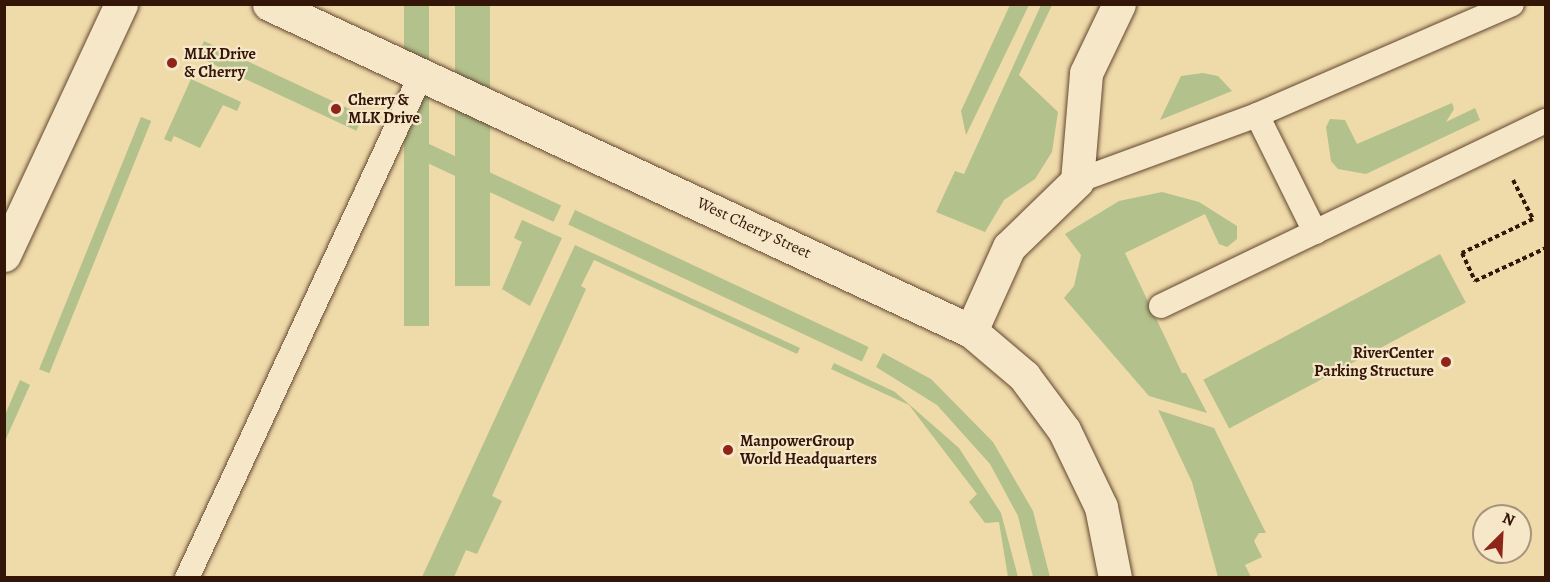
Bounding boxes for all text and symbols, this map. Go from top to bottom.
place label: MLK Drive & Cherry [184,44,256,82]
marker: MLK Drive & Cherry [165,56,179,70]
place label: Cherry & MLK Drive [348,90,420,128]
marker: Cherry & MLK Drive [329,102,343,116]
street label: West Cherry Street [694,193,814,263]
place label: RiverCenter Parking Structure [1314,343,1434,381]
marker: RiverCenter Parking Structure [1439,355,1453,369]
place label: ManpowerGroup World Headquarters [740,431,877,469]
marker: ManpowerGroup World Headquarters [721,443,735,457]
north arrow [1472,504,1532,564]
text: N [1499,507,1518,532]

